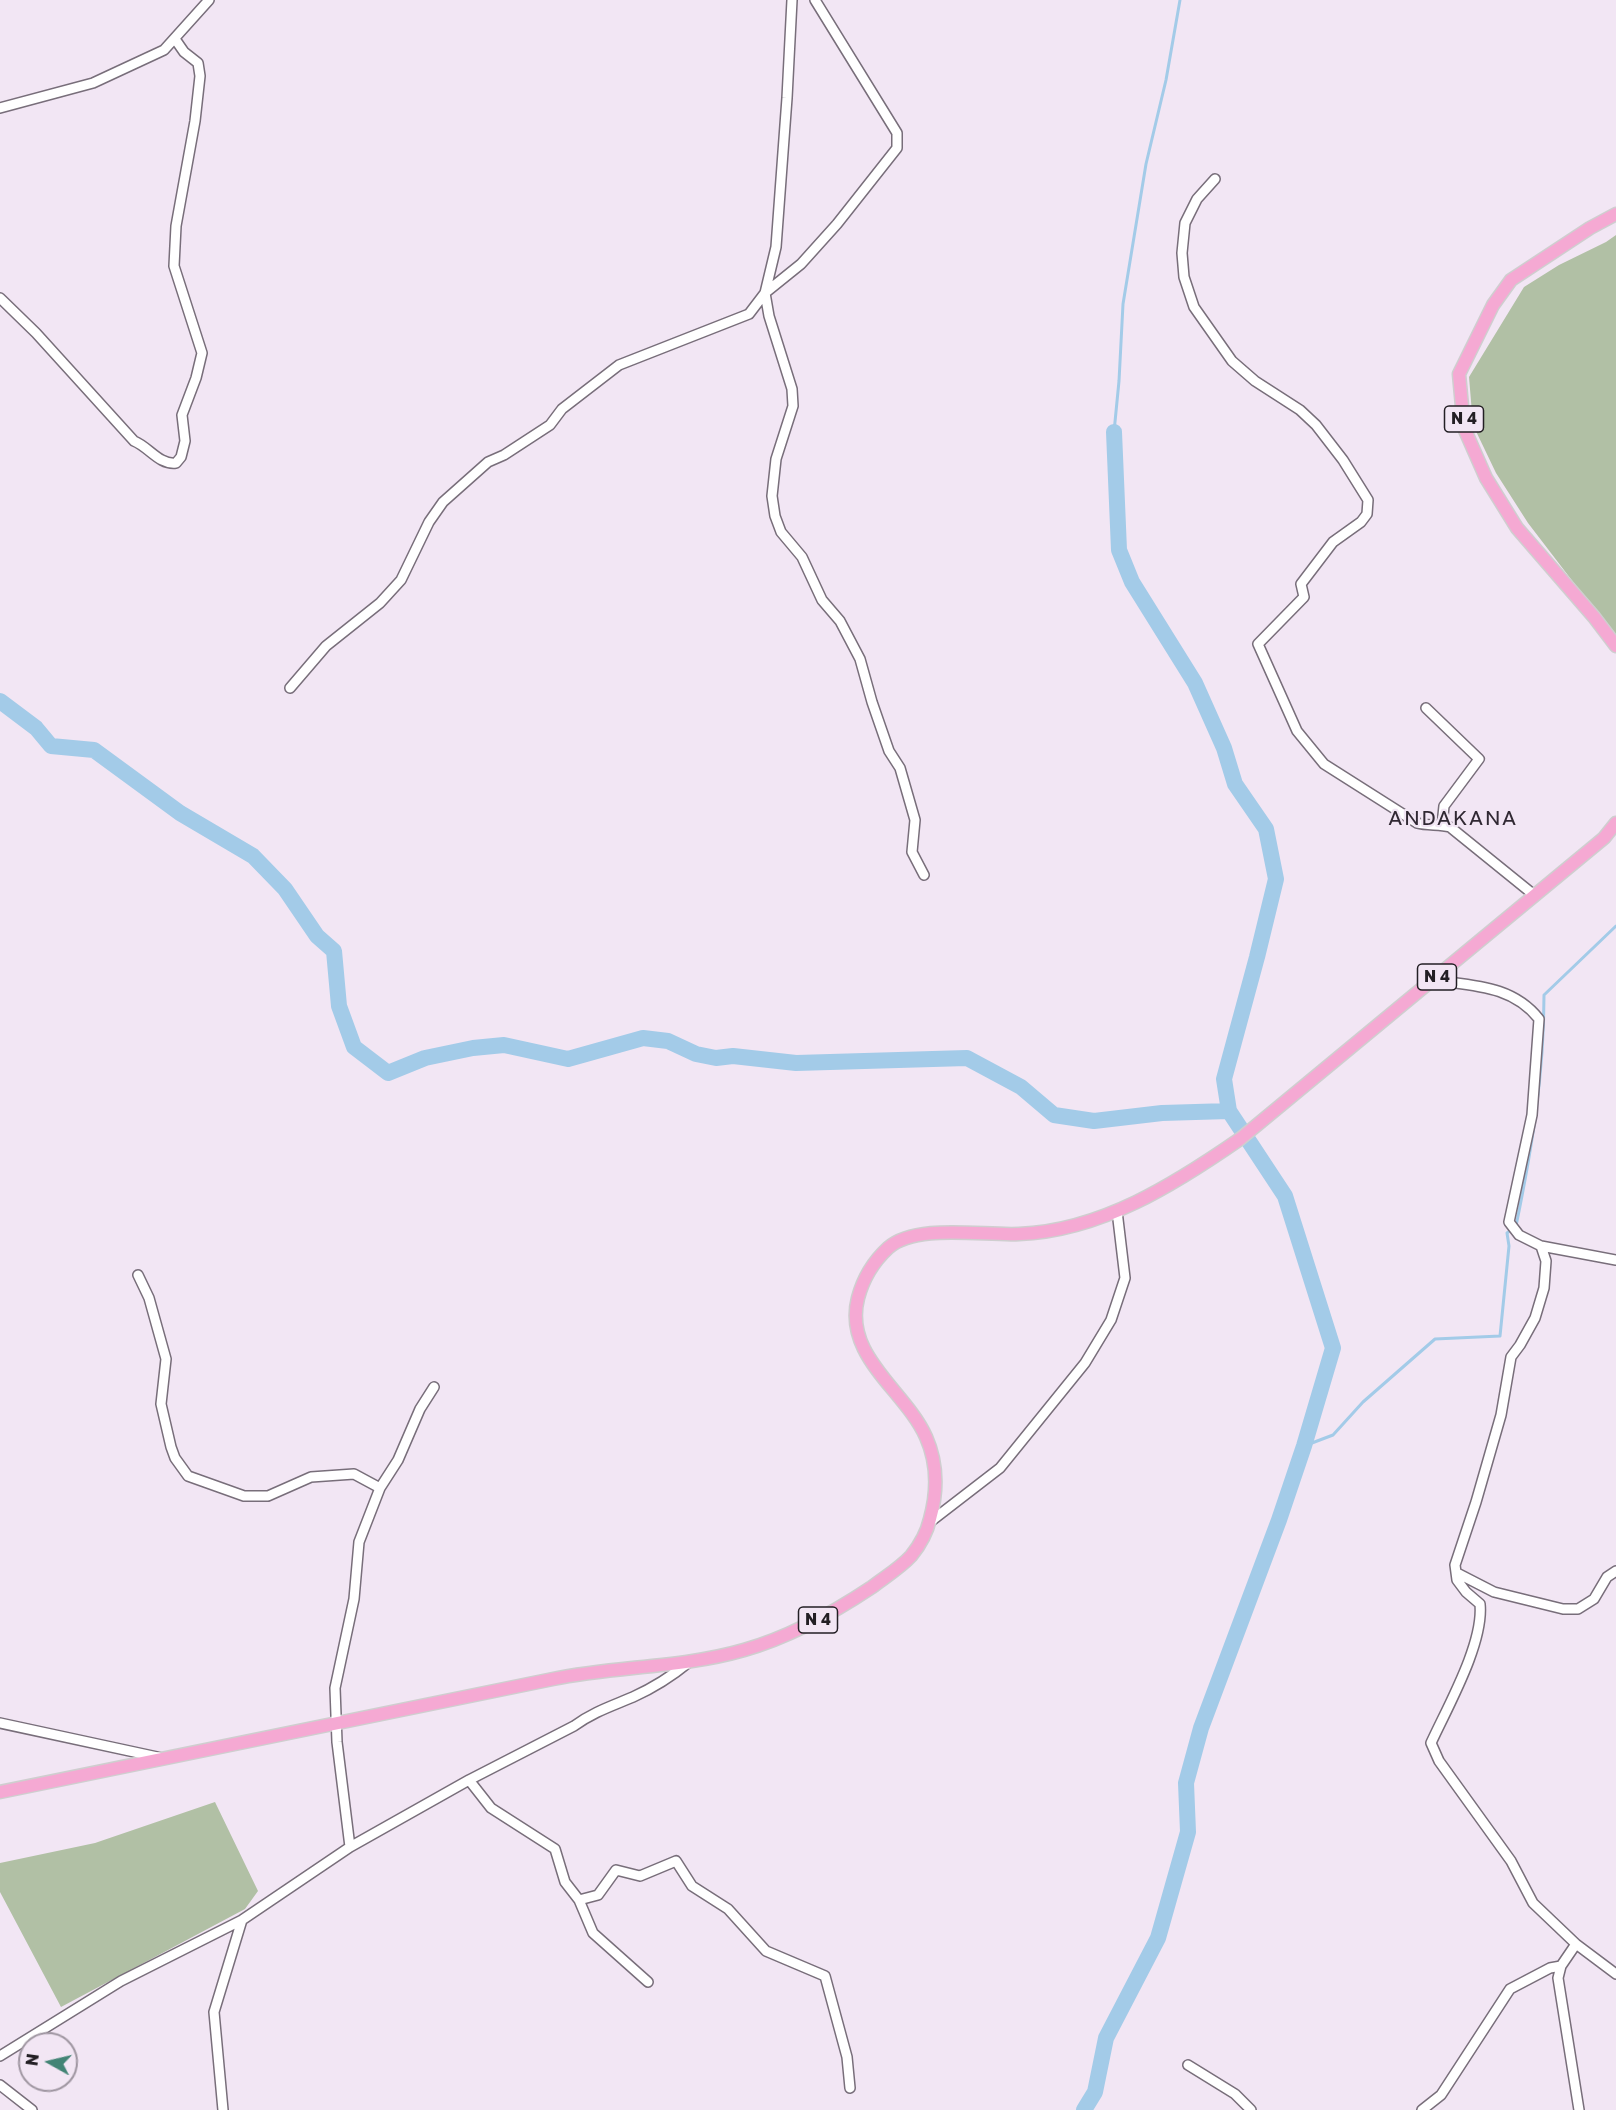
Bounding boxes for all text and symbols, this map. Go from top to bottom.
road number: N 4 [1444,406,1484,432]
district label: ANDAKANA [1388,805,1518,831]
road number: N 4 [1418,964,1456,990]
road number: N 4 [798,1607,838,1633]
north arrow [18,2032,78,2092]
text: N [21,2052,43,2067]

